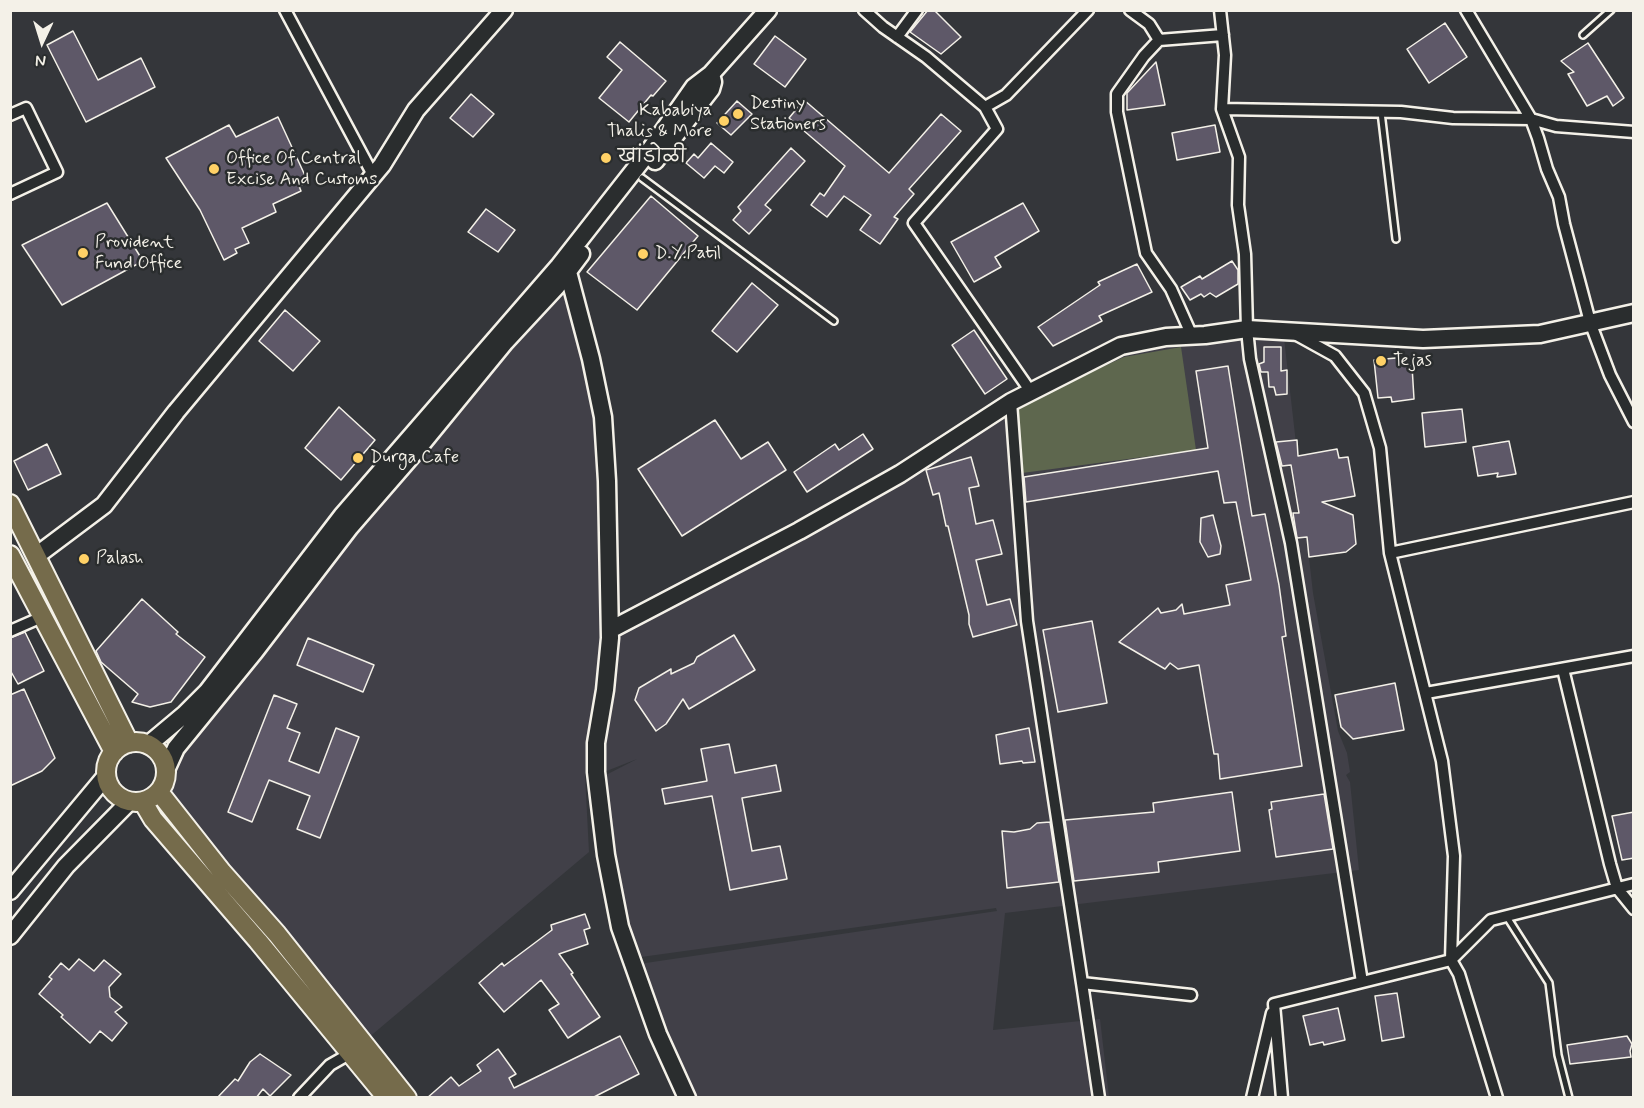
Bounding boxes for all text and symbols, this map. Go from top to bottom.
north arrow [12,12,72,72]
text: N [35,50,47,71]
place label: Destiny Stationers [750,93,826,136]
place label: Kababiya Thalis & More [607,100,712,142]
marker: Destiny Stationers [731,107,745,121]
marker: Kababiya Thalis & More [717,114,731,128]
place label: खांडोळी [618,147,686,169]
place label: Office Of Central Excise And Customs [226,148,377,190]
marker: खांडोळी [599,151,613,165]
marker: Office Of Central Excise And Customs [207,162,221,176]
place label: Provident Fund Office [95,232,182,274]
place label: D.Y.Patil [655,243,721,265]
marker: Provident Fund Office [76,246,90,260]
marker: D.Y.Patil [636,247,650,261]
place label: Tejas [1393,350,1432,372]
marker: Tejas [1374,354,1388,368]
place label: Durga Cafe [370,447,459,469]
marker: Durga Cafe [351,451,365,465]
place label: Palash [96,548,144,570]
marker: Palash [77,552,91,566]

